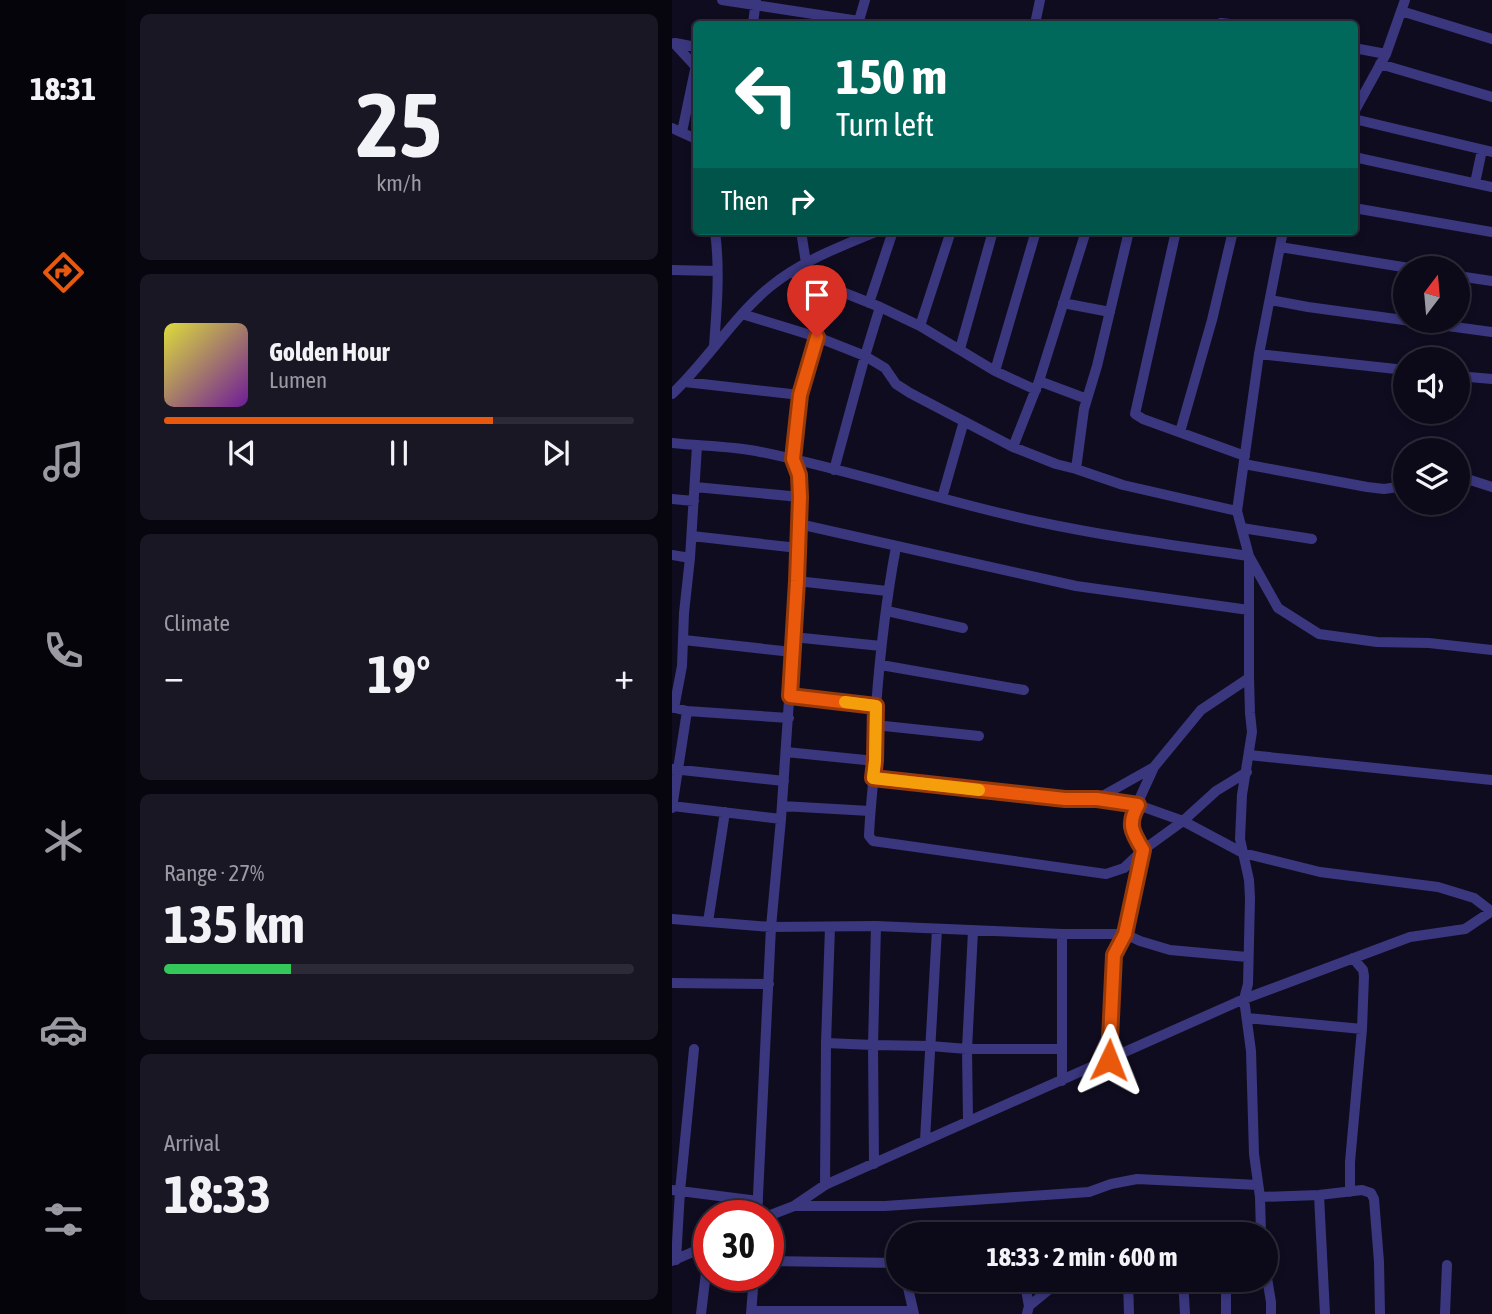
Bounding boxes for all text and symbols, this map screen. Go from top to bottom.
text: 150 m [836,48,947,104]
icon: left [721,49,812,140]
text: 18:31 [30,70,96,107]
text: 25 [356,72,442,176]
text: Turn left [836,106,934,143]
text: km/h [376,170,422,196]
icon: right [783,182,821,220]
text: Then [721,186,769,216]
icon: directions [39,248,88,297]
north arrow [1393,256,1470,332]
map controls [1393,256,1470,515]
pin [787,265,847,337]
icon: arrive [798,276,836,314]
text: Golden Hour [269,337,389,367]
button: sound [1393,347,1470,424]
text: Lumen [269,367,327,393]
icon: previous [223,434,261,472]
icon: pause [380,434,418,472]
icon: next [537,434,575,472]
icon: music [39,437,88,486]
button: layers [1393,438,1470,515]
text: Climate [164,610,230,636]
icon: phone [39,626,88,675]
text: 19° [367,644,431,704]
text: − [164,654,184,697]
text: + [614,654,634,697]
icon: climate [39,816,88,865]
text: Range · 27% [164,860,264,886]
text: 135 km [164,894,305,954]
icon: car [39,1005,88,1054]
position arrow [1072,1023,1146,1097]
text: Arrival [164,1130,220,1156]
text: 18:33 [164,1164,271,1224]
icon: filters [39,1195,88,1244]
speed limit sign: 30 [693,1200,784,1291]
text: 18:33 · 2 min · 600 m [987,1242,1177,1272]

